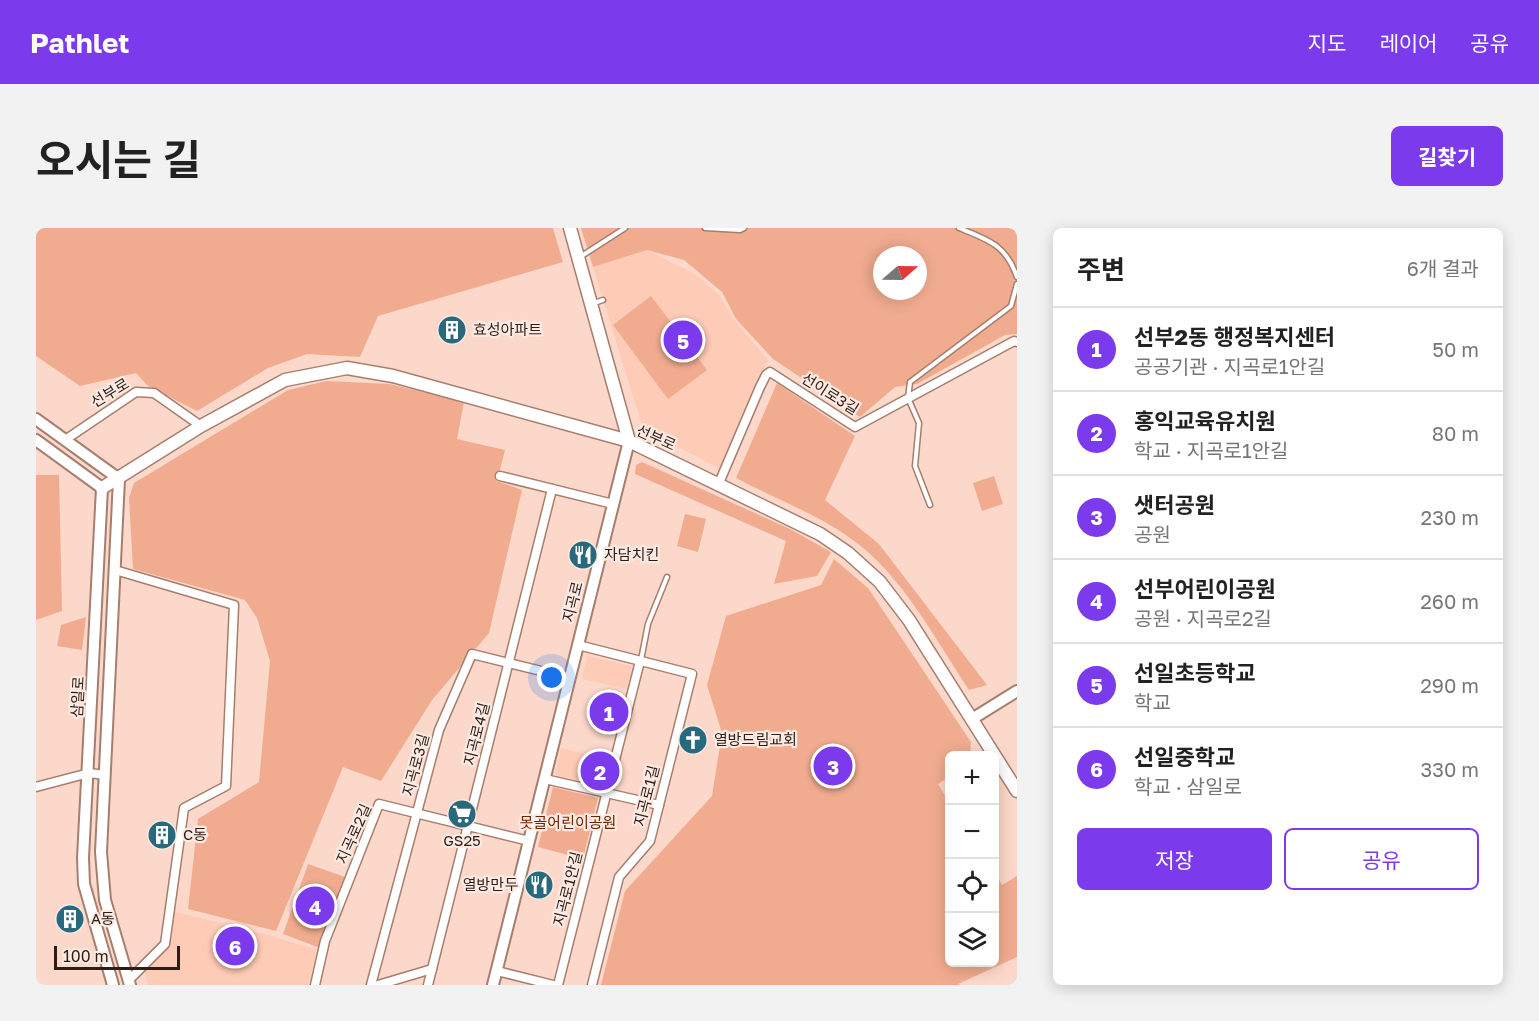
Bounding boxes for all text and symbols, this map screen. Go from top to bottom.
text: Pathlet [30,26,130,59]
text: 지도 [1308,30,1346,56]
text: 레이어 [1379,30,1437,56]
text: 공유 [1470,30,1509,56]
button: 길찾기 [1391,126,1503,186]
text: 오시는 길 [36,134,201,184]
north arrow [873,246,927,300]
text: 주변 [1077,254,1125,285]
text: 6개 결과 [1407,256,1479,280]
building icon: 효성아파트 [436,314,468,346]
pin: 5 [664,318,702,362]
place label: 효성아파트 [473,320,542,338]
text: 선부2동 행정복지센터 [1134,323,1335,350]
text: 1 [1091,337,1102,361]
text: 50 m [1432,337,1479,361]
text: 공공기관 · 지곡로1안길 [1134,354,1325,378]
street label: 선이로3길 [799,369,862,418]
street label: 선부로 [87,374,132,411]
text: 홍익교육유치원 [1134,407,1276,434]
street label: 선부로 [634,420,679,454]
text: 2 [1090,421,1103,445]
text: 80 m [1432,421,1479,445]
text: 학교 · 지곡로1안길 [1134,438,1289,462]
text: 샛터공원 [1134,491,1215,518]
text: 3 [1090,505,1103,529]
text: 230 m [1421,505,1479,529]
text: 공원 [1134,522,1171,546]
restaurant icon: 자담치킨 [567,539,599,571]
place label: 자담치킨 [604,545,659,563]
text: 선부어린이공원 [1134,575,1276,602]
street label: 지곡로 [558,579,586,624]
text: 4 [1090,589,1103,613]
text: 260 m [1420,589,1479,613]
text: 공원 · 지곡로2길 [1134,606,1272,630]
text: 선일초등학교 [1134,659,1255,686]
your location [537,663,566,692]
text: 5 [1090,673,1103,697]
text: 290 m [1420,673,1479,697]
street label: 삼일로 [67,676,87,718]
pin: 1 [590,690,628,734]
text: 학교 [1134,690,1171,714]
street label: 지곡로4길 [460,700,493,767]
church icon: 열방드림교회 [677,724,709,756]
place label: 열방드림교회 [714,730,797,748]
street label: 지곡로3길 [398,732,432,798]
text: 선일중학교 [1134,743,1235,770]
pin: 3 [814,744,852,788]
pin: 2 [580,748,620,794]
map controls [945,751,999,967]
button: + [945,751,999,805]
text: 6 [1090,757,1103,781]
text: 330 m [1421,757,1479,781]
street label: 지곡로1길 [630,763,662,828]
text: 학교 · 삼일로 [1134,774,1242,798]
supermarket icon: GS25 [446,798,478,830]
street label: 지곡로2길 [332,801,374,866]
button: − [945,805,999,859]
park label: 못골어린이공원 [520,813,616,831]
building icon: C동 [146,819,178,851]
place label: C동 [183,825,207,843]
button: 저장 [1077,828,1272,890]
button: 공유 [1284,828,1479,890]
place label: GS25 [443,831,481,849]
street label: 지곡로1안길 [549,850,585,928]
button: locate [945,859,999,913]
restaurant icon: 열방만두 [523,869,555,901]
place label: 열방만두 [463,875,518,893]
pin: 4 [296,884,334,928]
building icon: A동 [54,903,86,935]
place label: A동 [91,909,115,927]
button: layers [945,913,999,967]
pin: 6 [216,924,254,968]
scale bar [54,943,180,970]
text: 100 m [63,946,109,966]

